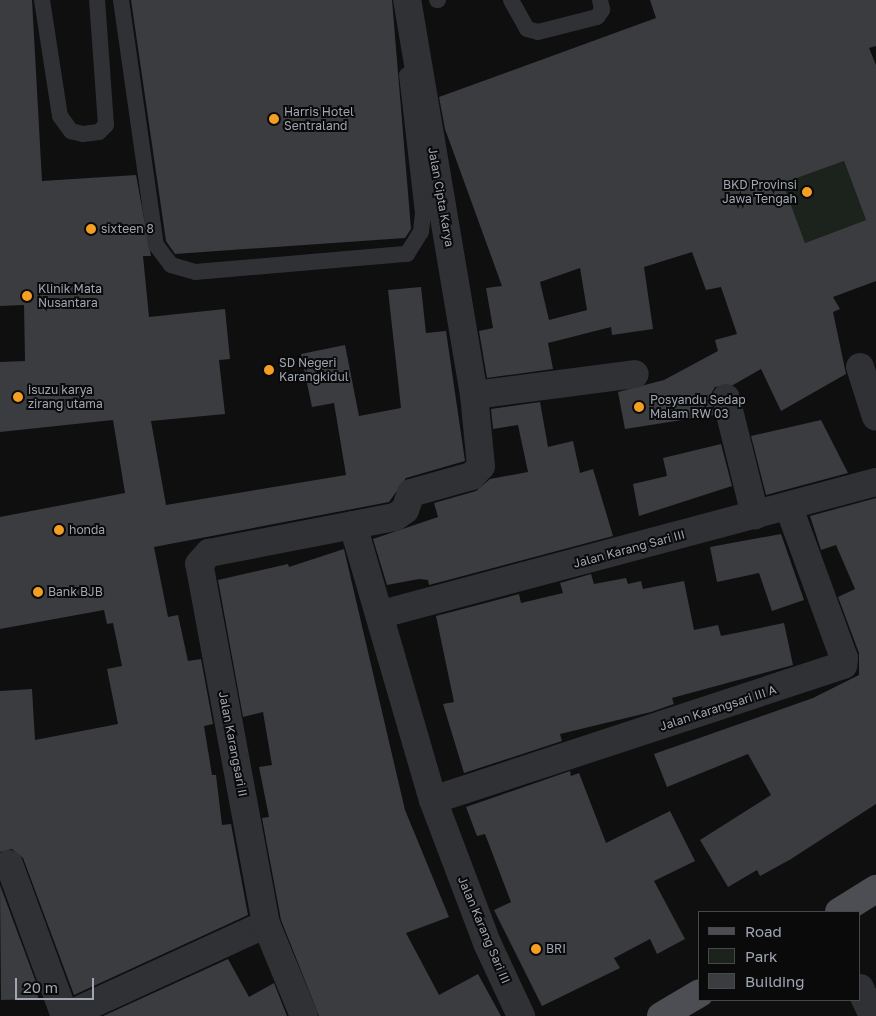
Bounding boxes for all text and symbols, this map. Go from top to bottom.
place label: Harris Hotel Sentraland [284,105,354,133]
marker: Harris Hotel Sentraland [268,113,280,125]
street label: Jalan Cipta Karya [425,146,457,248]
place label: BKD Provinsi Jawa Tengah [722,178,797,206]
marker: BKD Provinsi Jawa Tengah [801,186,813,198]
place label: sixteen 8 [101,222,154,236]
marker: sixteen 8 [85,223,97,235]
place label: Klinik Mata Nusantara [38,282,102,310]
marker: Klinik Mata Nusantara [20,289,34,303]
place label: SD Negeri Karangkidul [279,356,349,384]
marker: SD Negeri Karangkidul [263,364,275,376]
place label: isuzu karya zirang utama [28,383,103,411]
marker: isuzu karya zirang utama [12,391,24,403]
place label: Posyandu Sedap Malam RW 03 [650,393,746,421]
marker: Posyandu Sedap Malam RW 03 [632,400,646,414]
place label: honda [69,523,105,537]
marker: honda [53,524,65,536]
street label: Jalan Karang Sari III [572,527,686,571]
place label: Bank BJB [48,585,103,599]
marker: Bank BJB [32,586,44,598]
street label: Jalan Karangsari III A [658,682,778,734]
street label: Jalan Karangsari II [216,690,250,798]
street label: Jalan Karang Sari III [455,874,513,986]
legend [698,911,861,1001]
text: Road [745,922,782,940]
place label: BRI [546,942,566,956]
marker: BRI [530,943,542,955]
text: Park [745,947,777,965]
scale bar [18,968,96,1000]
text: Building [745,972,805,990]
text: 20 m [23,978,58,996]

